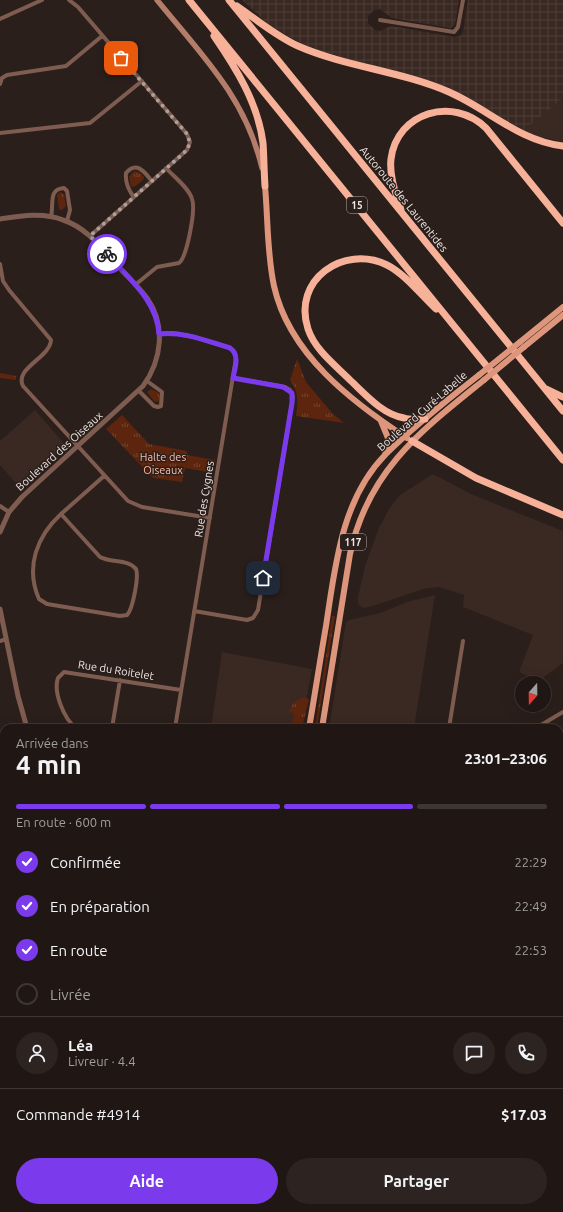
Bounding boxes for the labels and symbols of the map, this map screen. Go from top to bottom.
pin [104,41,138,75]
street label: Autoroute des Laurentides [358,144,450,254]
road number: 15 [347,197,367,213]
courier [87,234,127,274]
street label: Boulevard Curé-Labelle [375,369,469,453]
street label: Boulevard des Oiseaux [13,409,105,493]
park label: Halte des Oiseaux [140,451,186,476]
street label: Rue des Cygnes [192,460,216,538]
road number: 117 [340,534,366,550]
pin [246,561,280,595]
street label: Rue du Roitelet [77,658,155,682]
north arrow [515,676,551,712]

